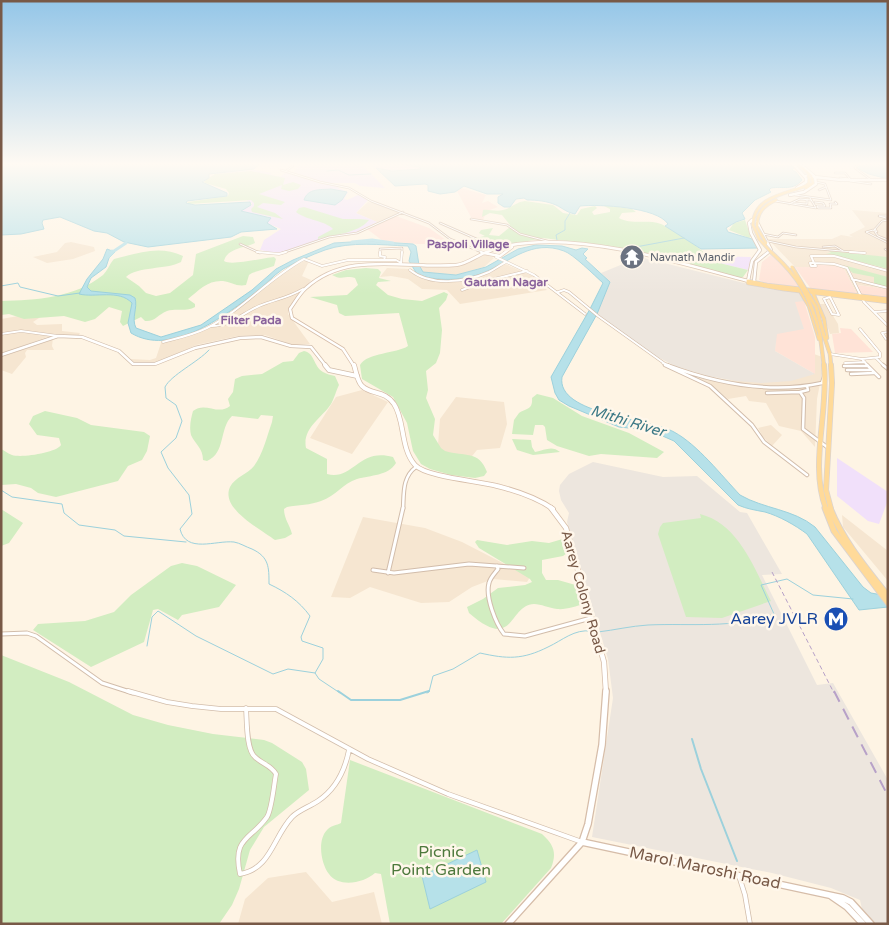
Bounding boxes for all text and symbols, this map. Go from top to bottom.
district label: Paspoli Village [427,237,509,252]
temple icon: Navnath Mandir [619,244,645,270]
place label: Navnath Mandir [650,251,735,264]
district label: Gautam Nagar [464,275,548,290]
district label: Filter Pada [221,313,282,327]
water label: Mithi River [589,401,670,442]
street label: Aarey Colony Road [557,529,609,655]
metro station icon: Aarey JVLR [823,606,849,632]
place label: Aarey JVLR [730,609,818,629]
park label: Picnic Point Garden [391,842,491,880]
street label: Marol Maroshi Road [628,842,782,894]

